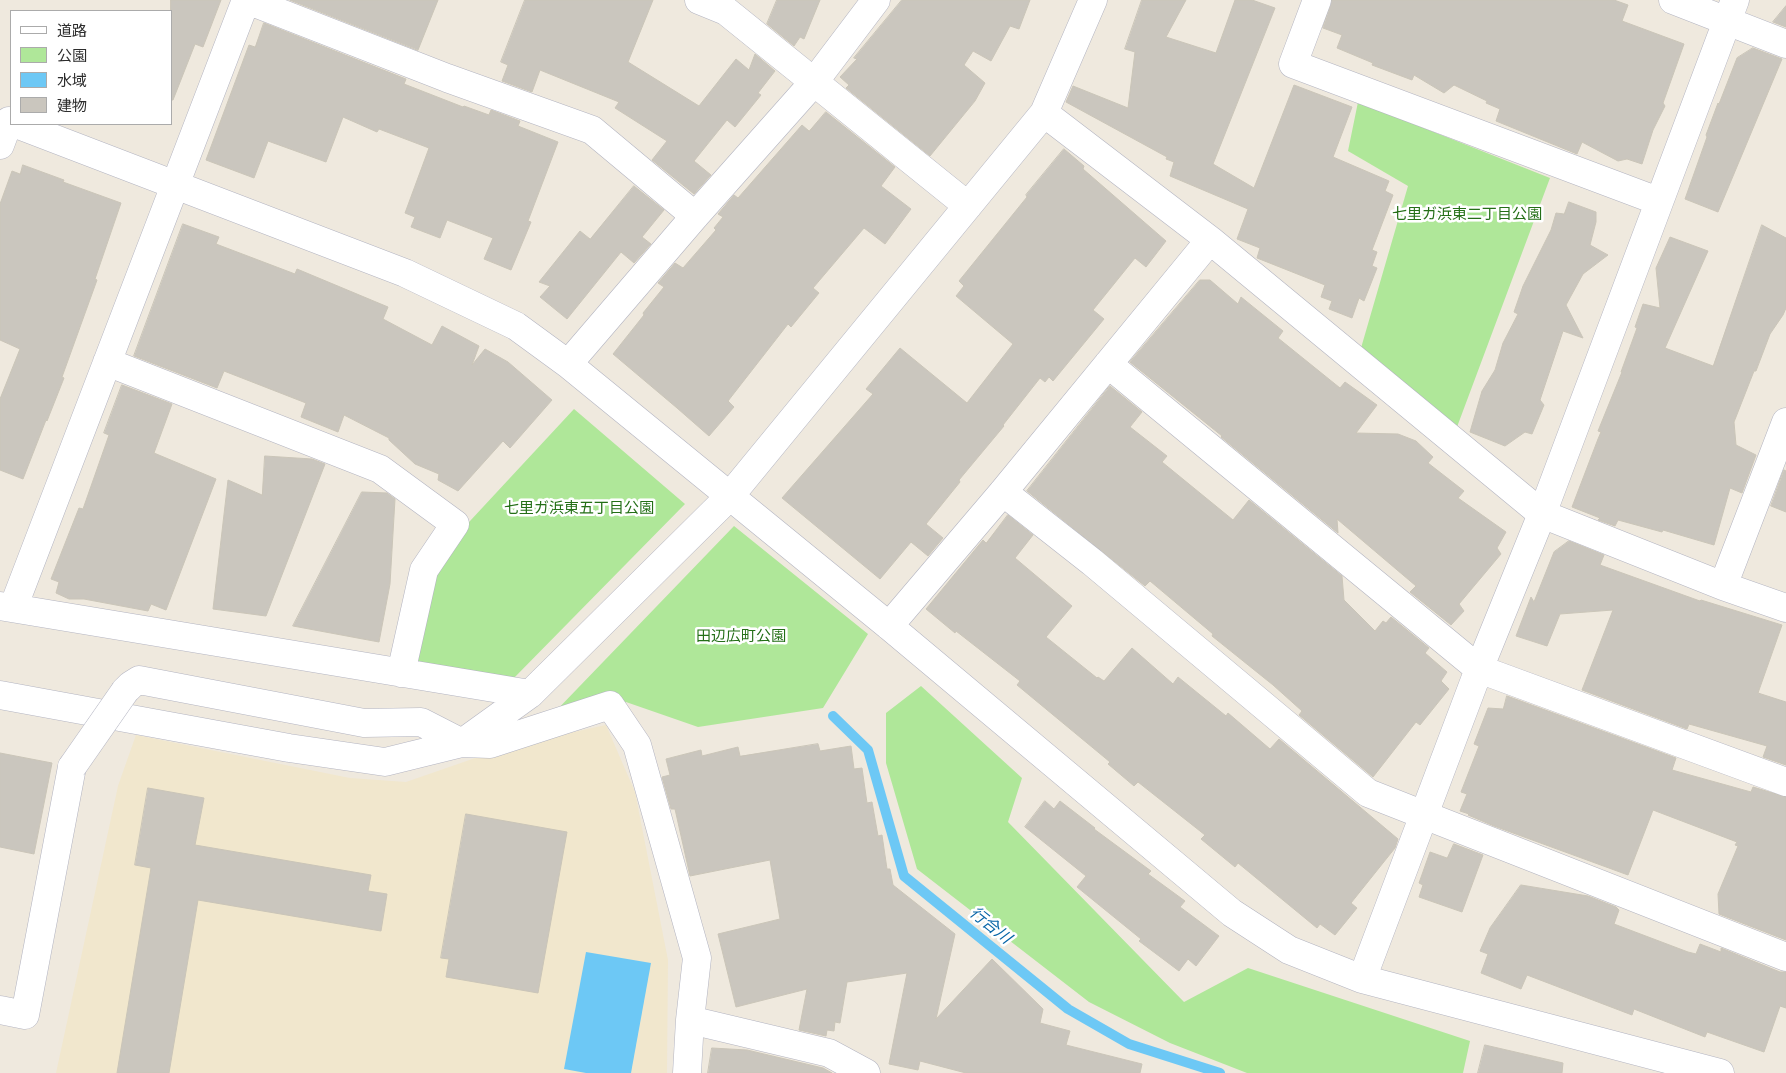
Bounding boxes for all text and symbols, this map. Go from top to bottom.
legend [10,10,172,125]
text: 道路 [57,22,87,40]
text: 公園 [57,47,87,65]
text: 水域 [57,72,87,90]
text: 建物 [57,97,87,115]
park label: 七里ガ浜東二丁目公園 [1392,206,1542,224]
park label: 七里ガ浜東五丁目公園 [504,500,654,518]
park label: 田辺広町公園 [696,628,786,646]
water label: 行合川 [965,903,1015,949]

